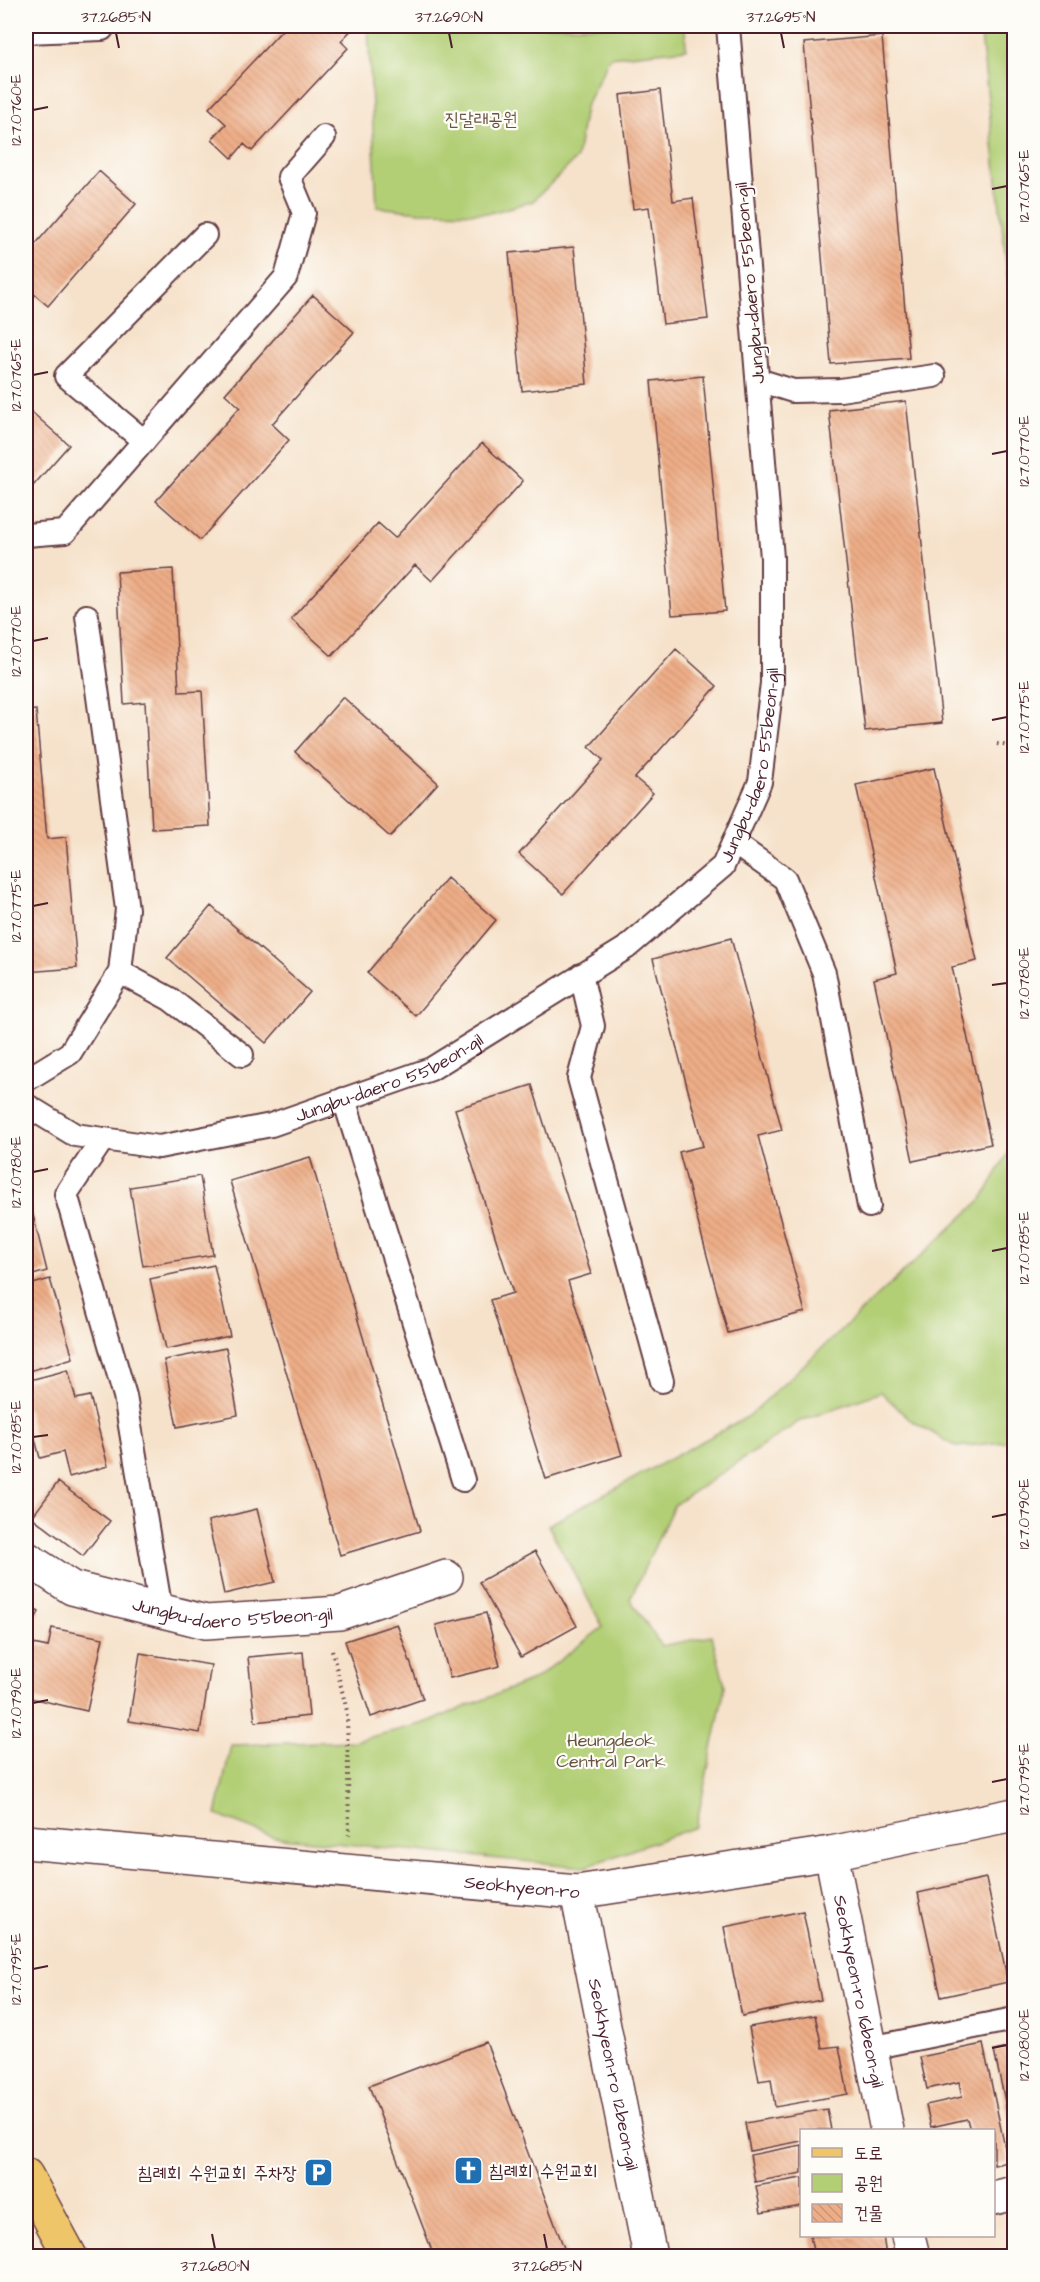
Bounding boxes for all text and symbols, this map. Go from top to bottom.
text: 37.2685°N [81,7,151,28]
text: 37.2690°N [415,7,483,28]
text: 37.2695°N [747,7,815,28]
text: 127.0760°E [6,74,27,146]
park label: 진달래공원 [445,107,517,132]
text: 127.0765°E [1014,150,1035,222]
street label: Jungbu-daero 55beon-gil [729,181,772,385]
text: 127.0765°E [6,339,27,411]
text: 127.0770°E [1014,415,1035,487]
text: 127.0770°E [6,605,27,677]
street label: Jungbu-daero 55beon-gil [713,668,786,867]
text: 127.0775°E [1014,681,1035,753]
text: 127.0775°E [6,870,27,942]
text: 127.0780°E [1014,947,1035,1019]
street label: Jungbu-daero 55beon-gil [292,1027,488,1128]
text: 127.0780°E [6,1136,27,1208]
text: 127.0785°E [1014,1211,1035,1285]
text: 127.0785°E [6,1400,27,1474]
text: 127.0790°E [1014,1479,1035,1549]
street label: Jungbu-daero 55beon-gil [130,1591,334,1635]
text: 127.0790°E [6,1668,27,1738]
park label: Heungdeok Central Park [556,1728,666,1774]
text: 127.0795°E [1014,1743,1035,1815]
street label: Seokhyeon-ro [463,1869,581,1905]
street label: Seokhyeon-ro 16beon-gil [827,1893,891,2090]
text: 127.0795°E [6,1933,27,2005]
street label: Seokhyeon-ro 12beon-gil [582,1976,645,2173]
text: 127.0800°E [1014,2009,1035,2081]
legend [800,2129,995,2237]
text: 도로 [854,2141,883,2166]
church icon: 침례회 수원교회 [452,2155,484,2187]
parking icon: 침례회 수원교회 주차장 [302,2157,334,2189]
place label: 침례회 수원교회 [489,2159,598,2184]
place label: 침례회 수원교회 주차장 [138,2161,297,2186]
text: 공원 [854,2171,883,2196]
text: 건물 [854,2201,883,2226]
text: 37.2680°N [181,2256,249,2277]
text: 37.2685°N [512,2256,582,2277]

